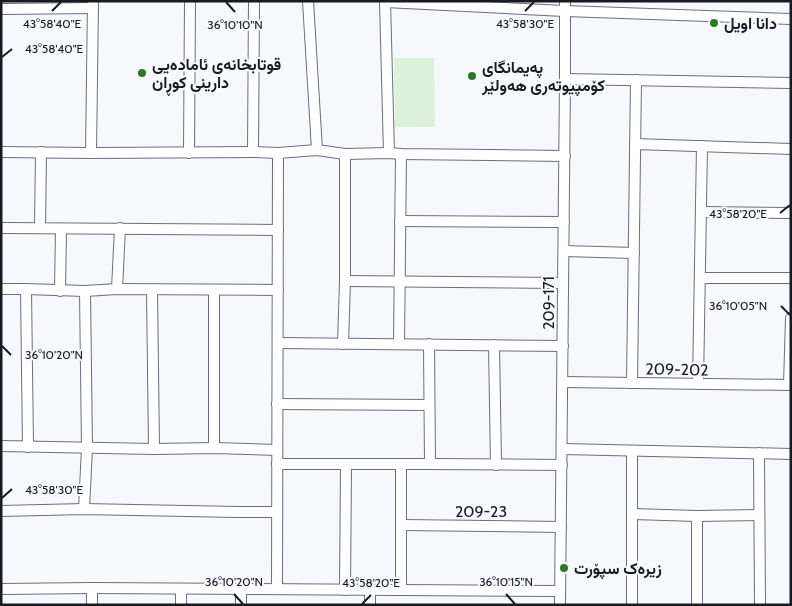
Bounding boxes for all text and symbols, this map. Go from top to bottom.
place label: دانا اويل [724,14,777,34]
text: 43°58'40"E [23,16,82,31]
text: 43°58'30"E [496,16,554,31]
text: 36°10'10"N [207,17,263,32]
marker: دانا اويل [708,17,720,29]
text: 43°58'40"E [25,41,84,56]
place label: قوتابخانەی ئامادەیی دارینی کوڕان [152,55,281,96]
place label: پەیمانگای کۆمپیوتەری هەولێر [481,58,605,97]
marker: قوتابخانەی ئامادەیی دارینی کوڕان [136,67,148,79]
marker: پەیمانگای کۆمپیوتەری هەولێر [466,70,478,82]
text: 43°58'20"E [709,206,767,221]
street label: 209-171 [539,276,558,330]
text: 36°10'05"N [709,298,767,313]
text: 36°10'20"N [25,347,83,362]
street label: 209-202 [645,359,709,380]
text: 43°58'30"E [25,482,83,497]
street label: 209-23 [455,502,507,521]
place label: زیرەک سپۆرت [574,559,662,580]
marker: زیرەک سپۆرت [558,562,570,574]
text: 36°10'20"N [205,574,263,589]
text: 36°10'15"N [479,574,533,589]
text: 43°58'20"E [342,575,400,590]

